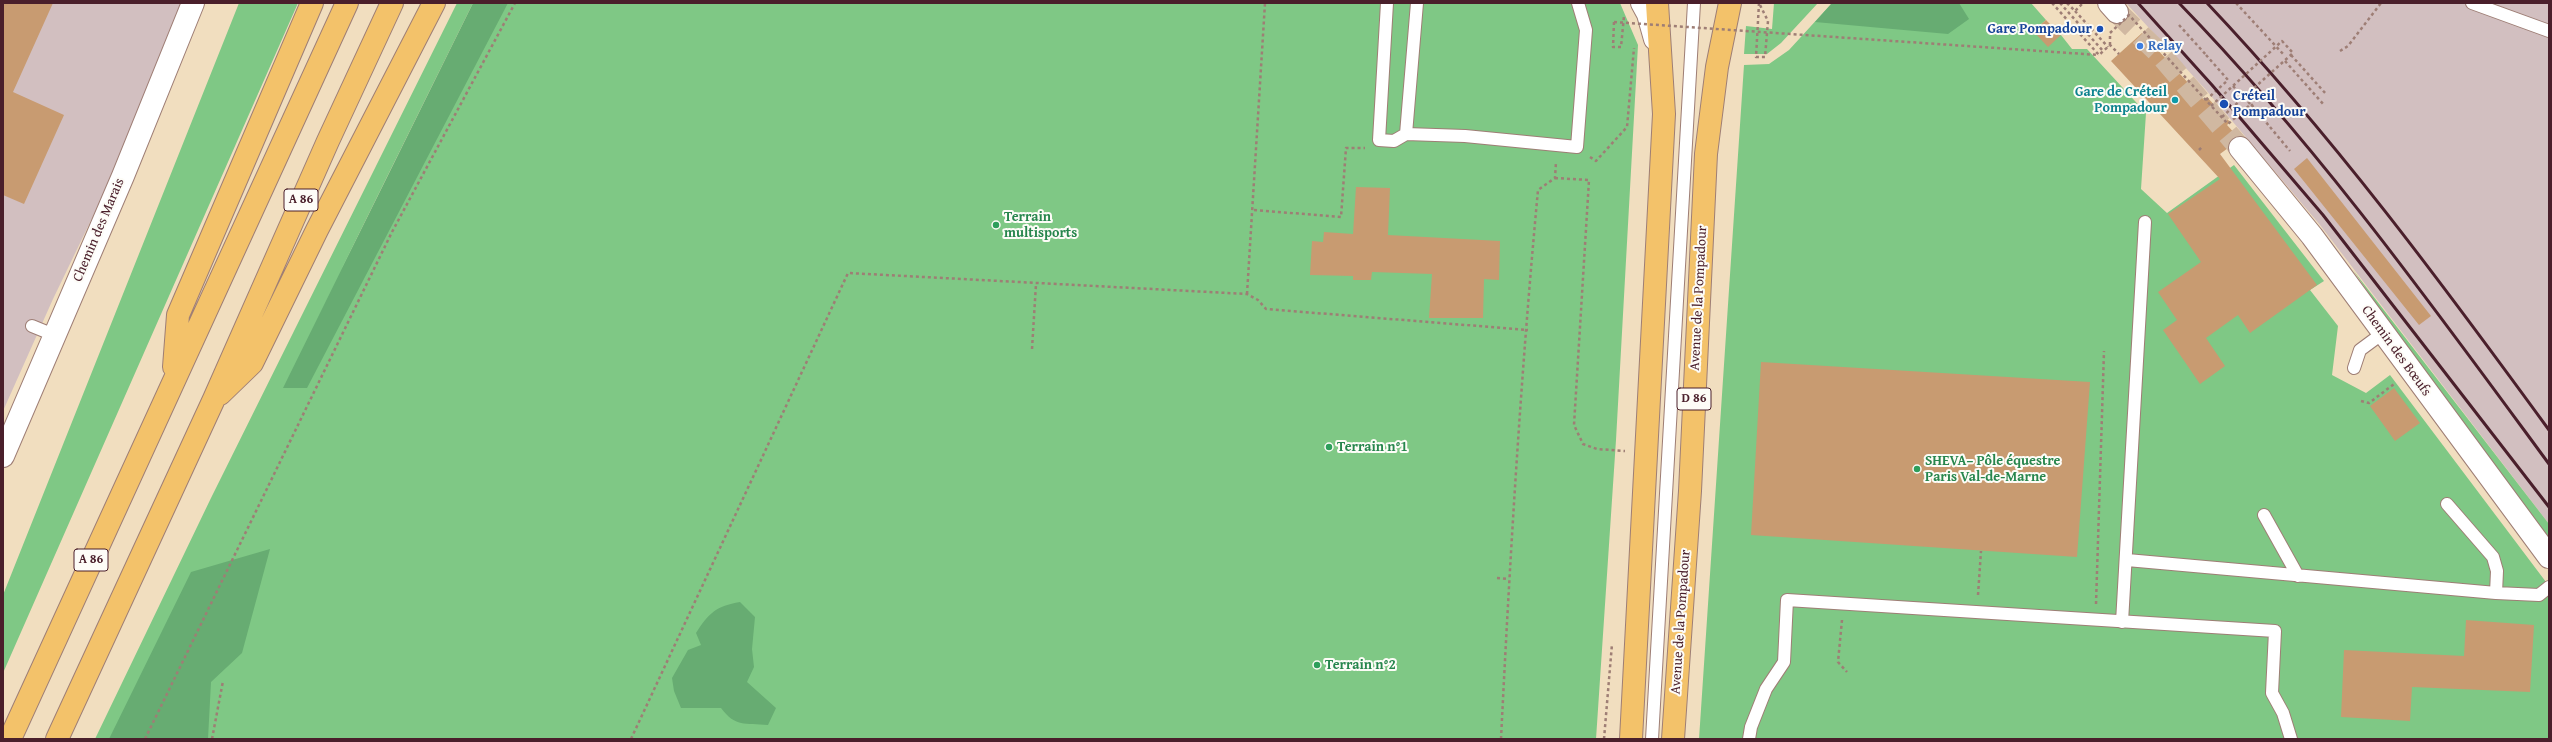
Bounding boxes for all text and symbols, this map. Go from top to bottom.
place label: Gare Pompadour [1987,21,2092,37]
marker: Gare Pompadour [2095,24,2105,34]
place label: Relay [2148,38,2182,54]
marker: Relay [2135,41,2145,51]
place label: Gare de Créteil Pompadour [2075,84,2167,116]
place label: Créteil Pompadour [2233,88,2306,120]
marker: Gare de Créteil Pompadour [2170,95,2180,105]
marker: Créteil Pompadour [2218,98,2230,110]
street label: Chemin des Marais [70,176,128,284]
road number: A 86 [284,189,318,211]
place label: Terrain multisports [1004,209,1077,242]
marker: Terrain multisports [991,220,1001,230]
street label: Avenue de la Pompadour [1687,225,1711,371]
street label: Chemin des Bœufs [2358,302,2434,400]
road number: D 86 [1677,388,1711,410]
place label: Terrain n°1 [1337,439,1408,455]
marker: Terrain n°1 [1324,442,1334,452]
place label: SHEVA– Pôle équestre Paris Val-de-Marne [1925,453,2060,486]
marker: SHEVA– Pôle équestre Paris Val-de-Marne [1912,464,1922,474]
road number: A 86 [74,549,108,571]
street label: Avenue de la Pompadour [1668,549,1694,695]
place label: Terrain n°2 [1325,657,1396,673]
marker: Terrain n°2 [1312,660,1322,670]

